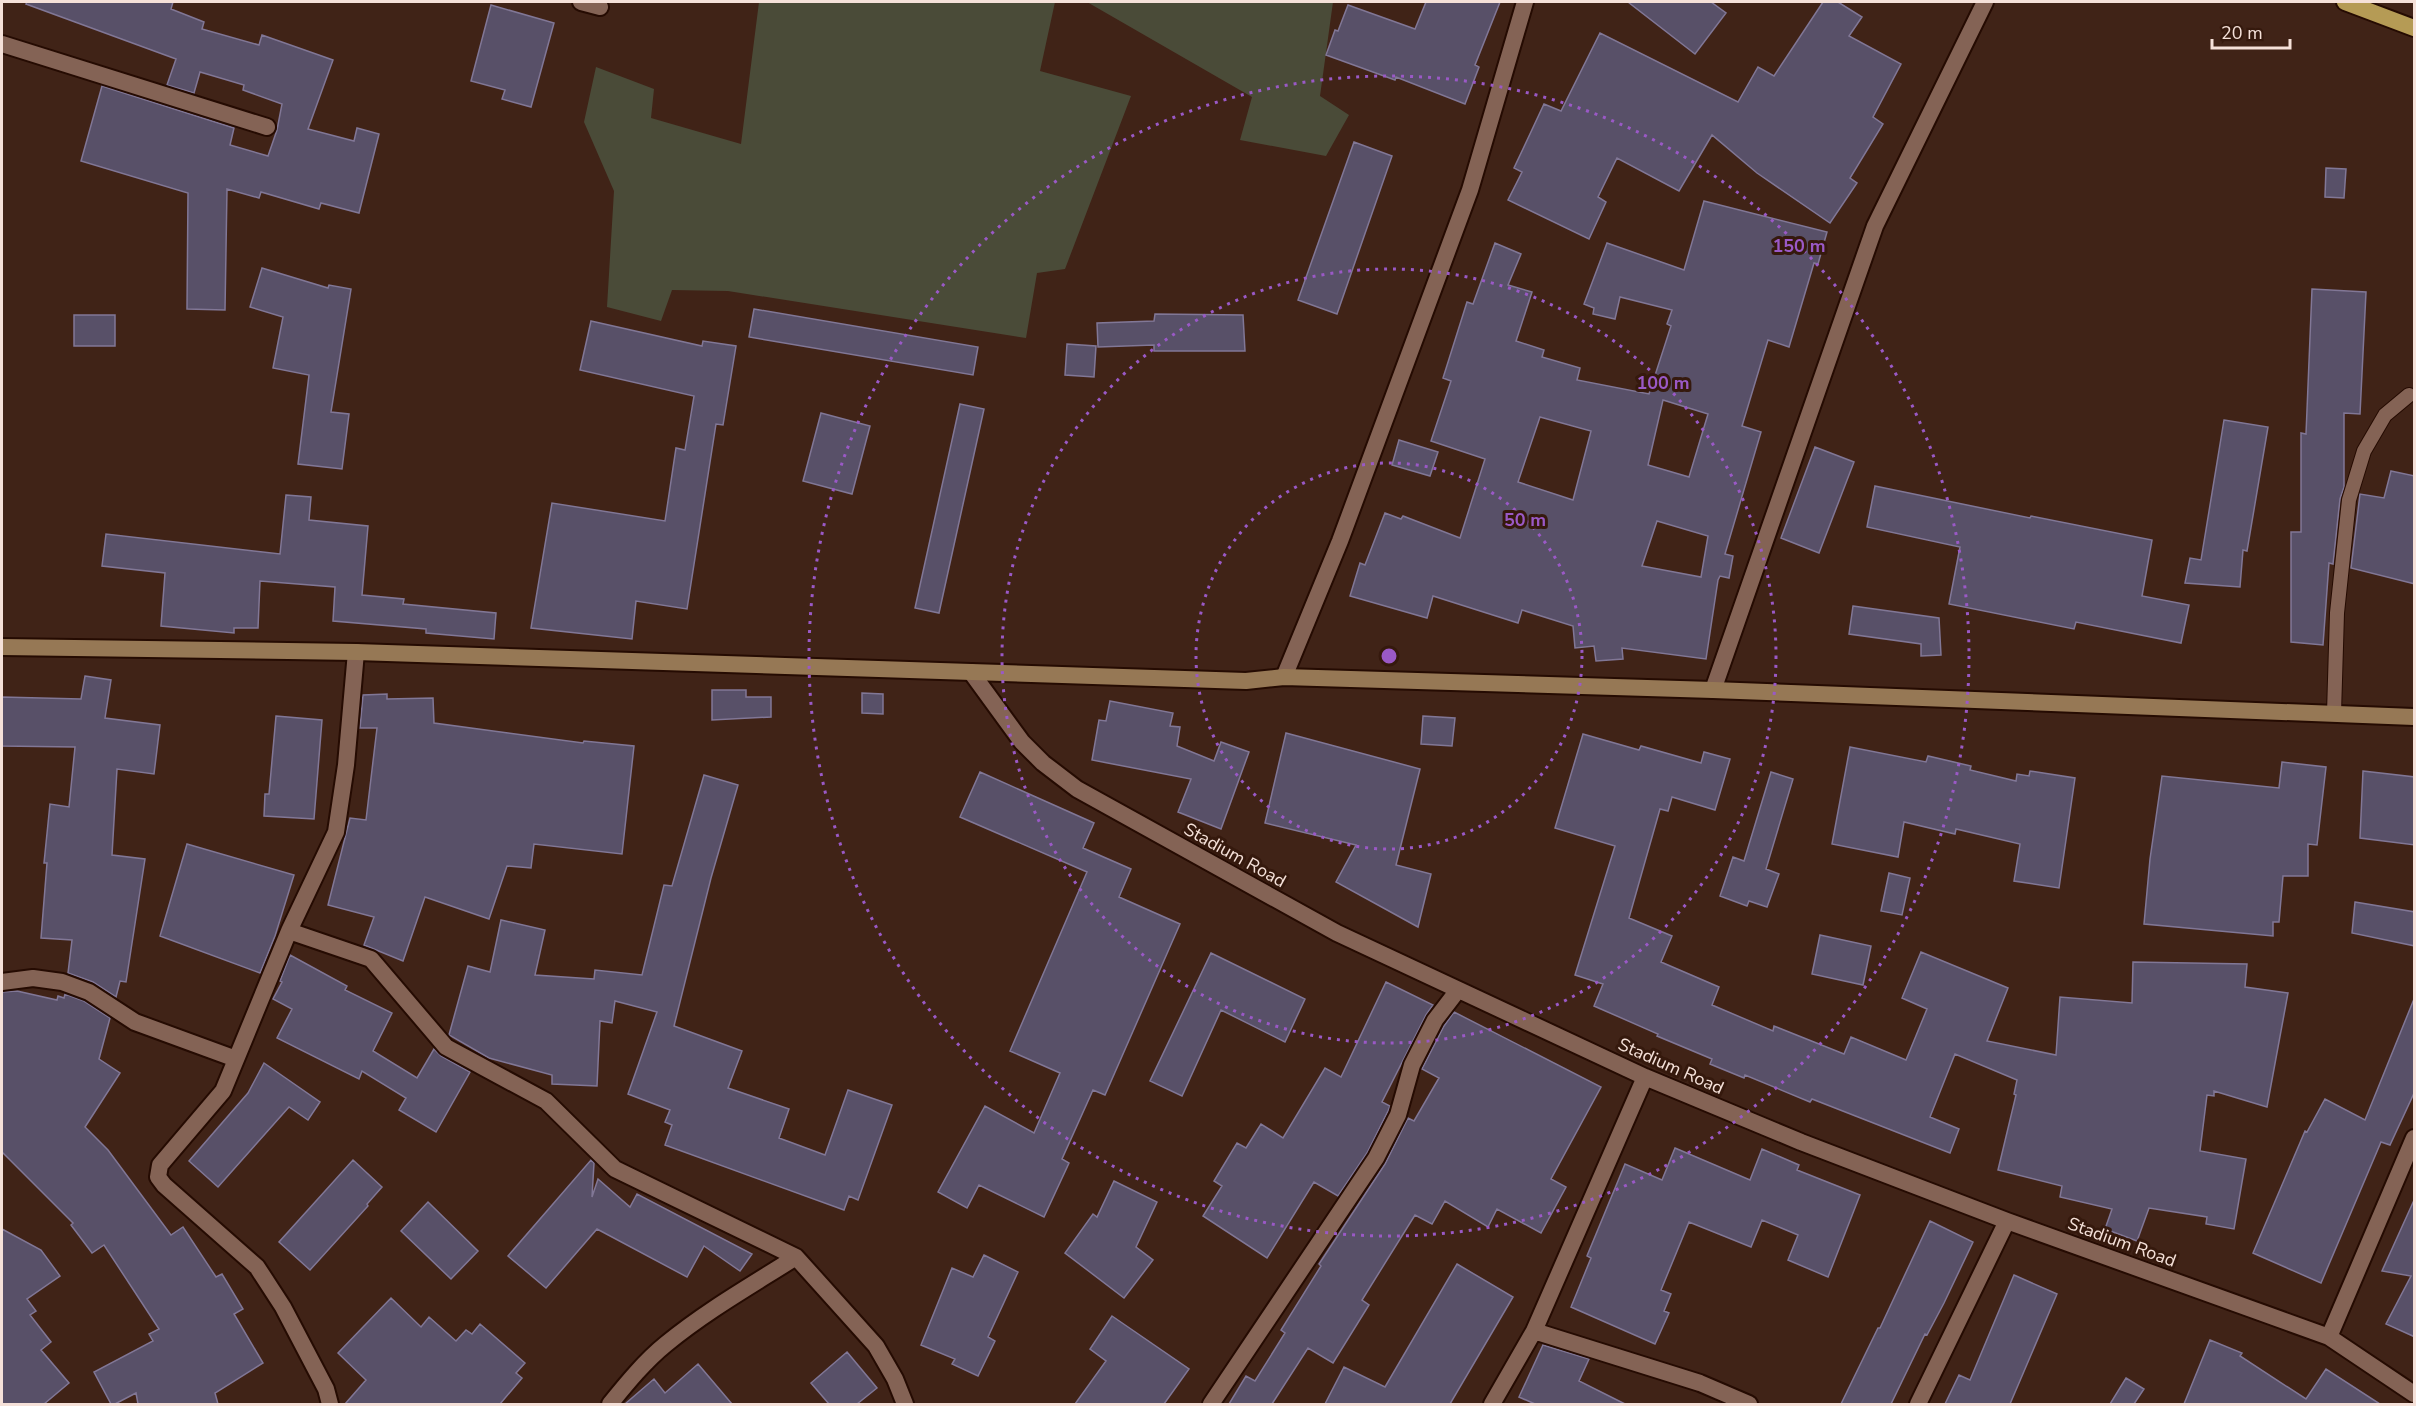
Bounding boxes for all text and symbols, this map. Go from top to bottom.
scale bar [2212,12,2290,50]
text: 20 m [2221,21,2263,45]
text: 150 m [1772,234,1826,258]
text: 100 m [1636,371,1690,395]
text: 50 m [1504,508,1546,532]
centre of rings [1379,646,1399,666]
street label: Stadium Road [1180,817,1290,893]
street label: Stadium Road [1614,1032,1728,1100]
street label: Stadium Road [2065,1211,2179,1273]

